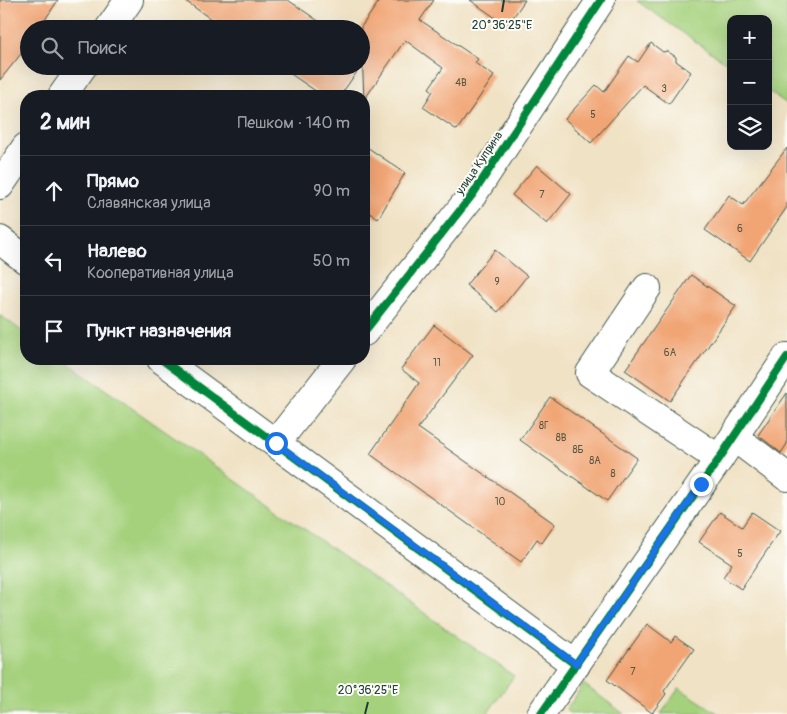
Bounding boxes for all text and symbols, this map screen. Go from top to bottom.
map controls [727,15,772,150]
button: + [727,15,772,60]
text: 20°36'25"E [472,18,532,33]
search box [20,20,370,75]
icon: search [38,34,66,62]
text: Поиск [78,36,128,60]
button: − [727,60,772,105]
house number: 4В [455,77,467,89]
house number: 3 [661,83,667,95]
button: layers [727,105,772,150]
text: 2 мин [40,109,90,136]
house number: 5 [590,109,596,121]
text: Пешком · 140 m [238,113,350,133]
street label: улица Куприна [452,128,506,199]
text: Прямо [87,169,139,193]
icon: ahead [40,177,68,205]
text: 90 m [313,181,350,201]
house number: 7 [539,189,545,201]
text: Славянская улица [87,193,211,213]
house number: 6 [737,223,743,235]
text: Налево [87,239,147,263]
icon: left [40,247,68,275]
text: 50 m [313,251,350,271]
text: Кооперативная улица [87,263,234,283]
house number: 9 [494,276,500,288]
icon: arrive [40,317,68,345]
text: Пункт назначения [87,319,231,343]
house number: 6А [664,347,677,359]
house number: 11 [433,357,441,369]
house number: 8Г [539,420,549,432]
route start [265,432,288,455]
house number: 8В [556,432,567,444]
house number: 8Б [572,444,584,456]
house number: 8А [589,455,601,467]
house number: 8 [610,468,616,480]
route end [690,473,713,496]
house number: 10 [495,496,506,508]
house number: 5 [737,548,743,560]
house number: 7 [630,666,636,678]
text: 20°36'25"E [338,683,398,698]

